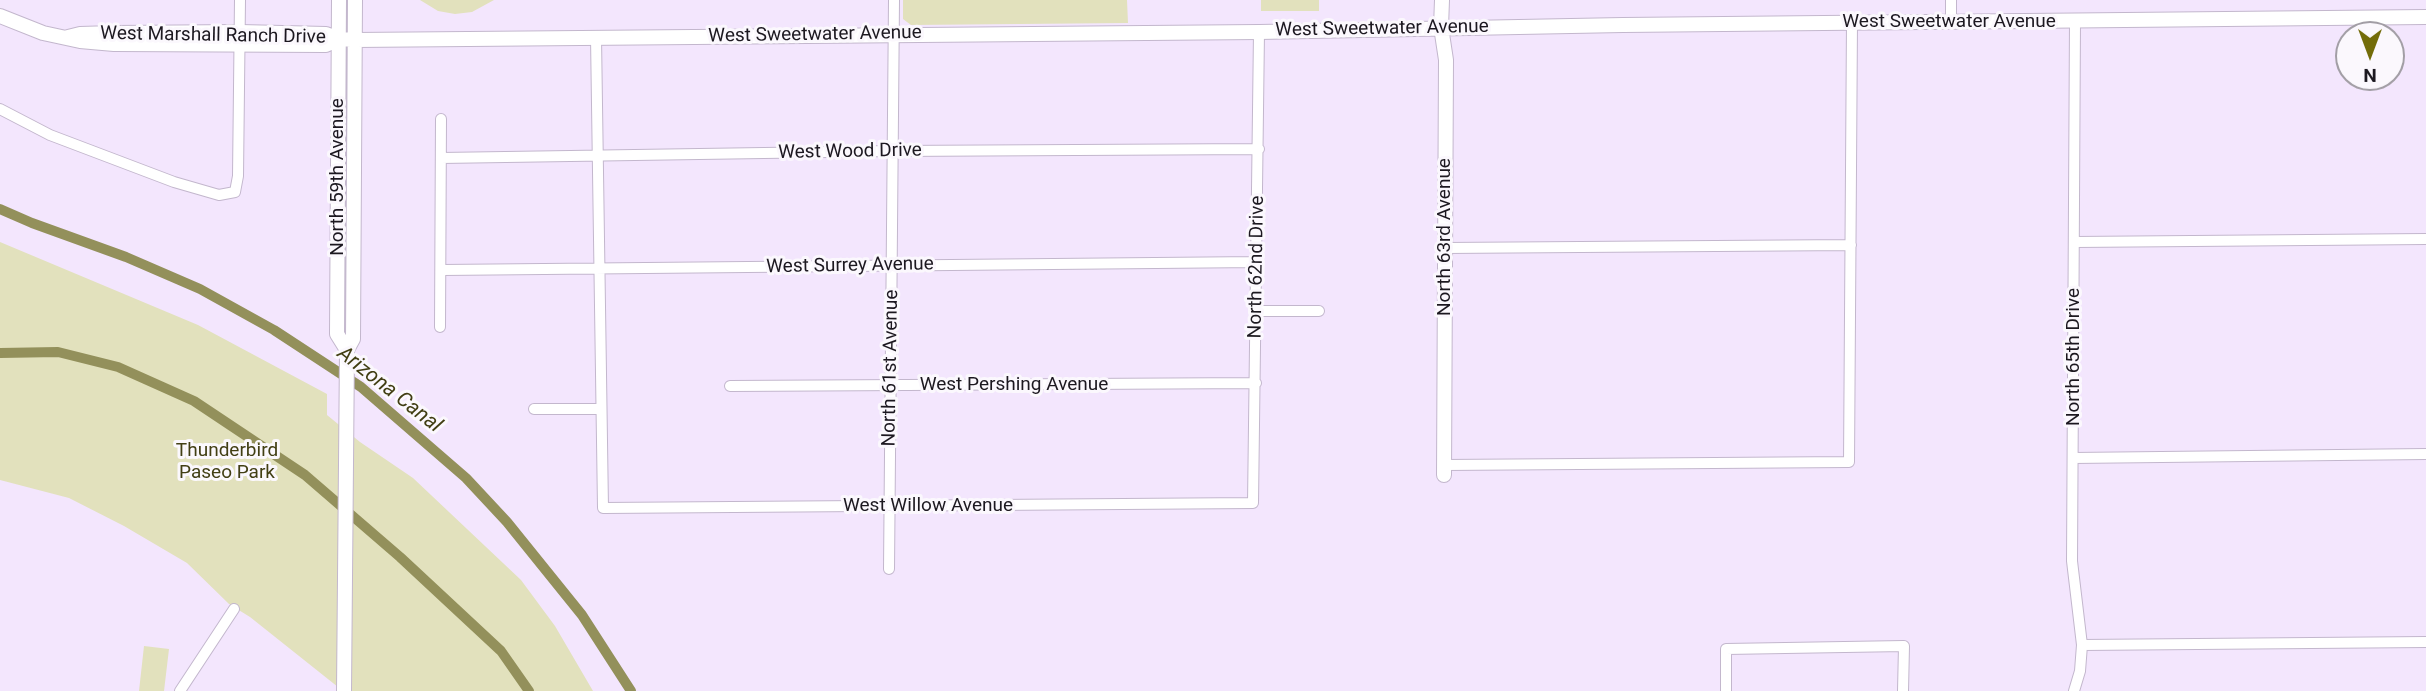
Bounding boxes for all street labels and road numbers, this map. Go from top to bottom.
street label: West Sweetwater Avenue [1842,11,2056,33]
street label: West Sweetwater Avenue [1275,16,1489,42]
street label: West Sweetwater Avenue [708,22,922,48]
street label: West Marshall Ranch Drive [100,23,326,49]
street label: North 59th Avenue [327,98,349,256]
street label: West Wood Drive [778,139,922,165]
street label: North 63rd Avenue [1434,158,1456,316]
street label: North 62nd Drive [1244,195,1270,339]
street label: West Surrey Avenue [766,253,934,279]
street label: North 65th Drive [2063,288,2085,426]
street label: North 61st Avenue [878,289,904,447]
street label: West Pershing Avenue [920,374,1108,396]
street label: West Willow Avenue [843,495,1013,517]

